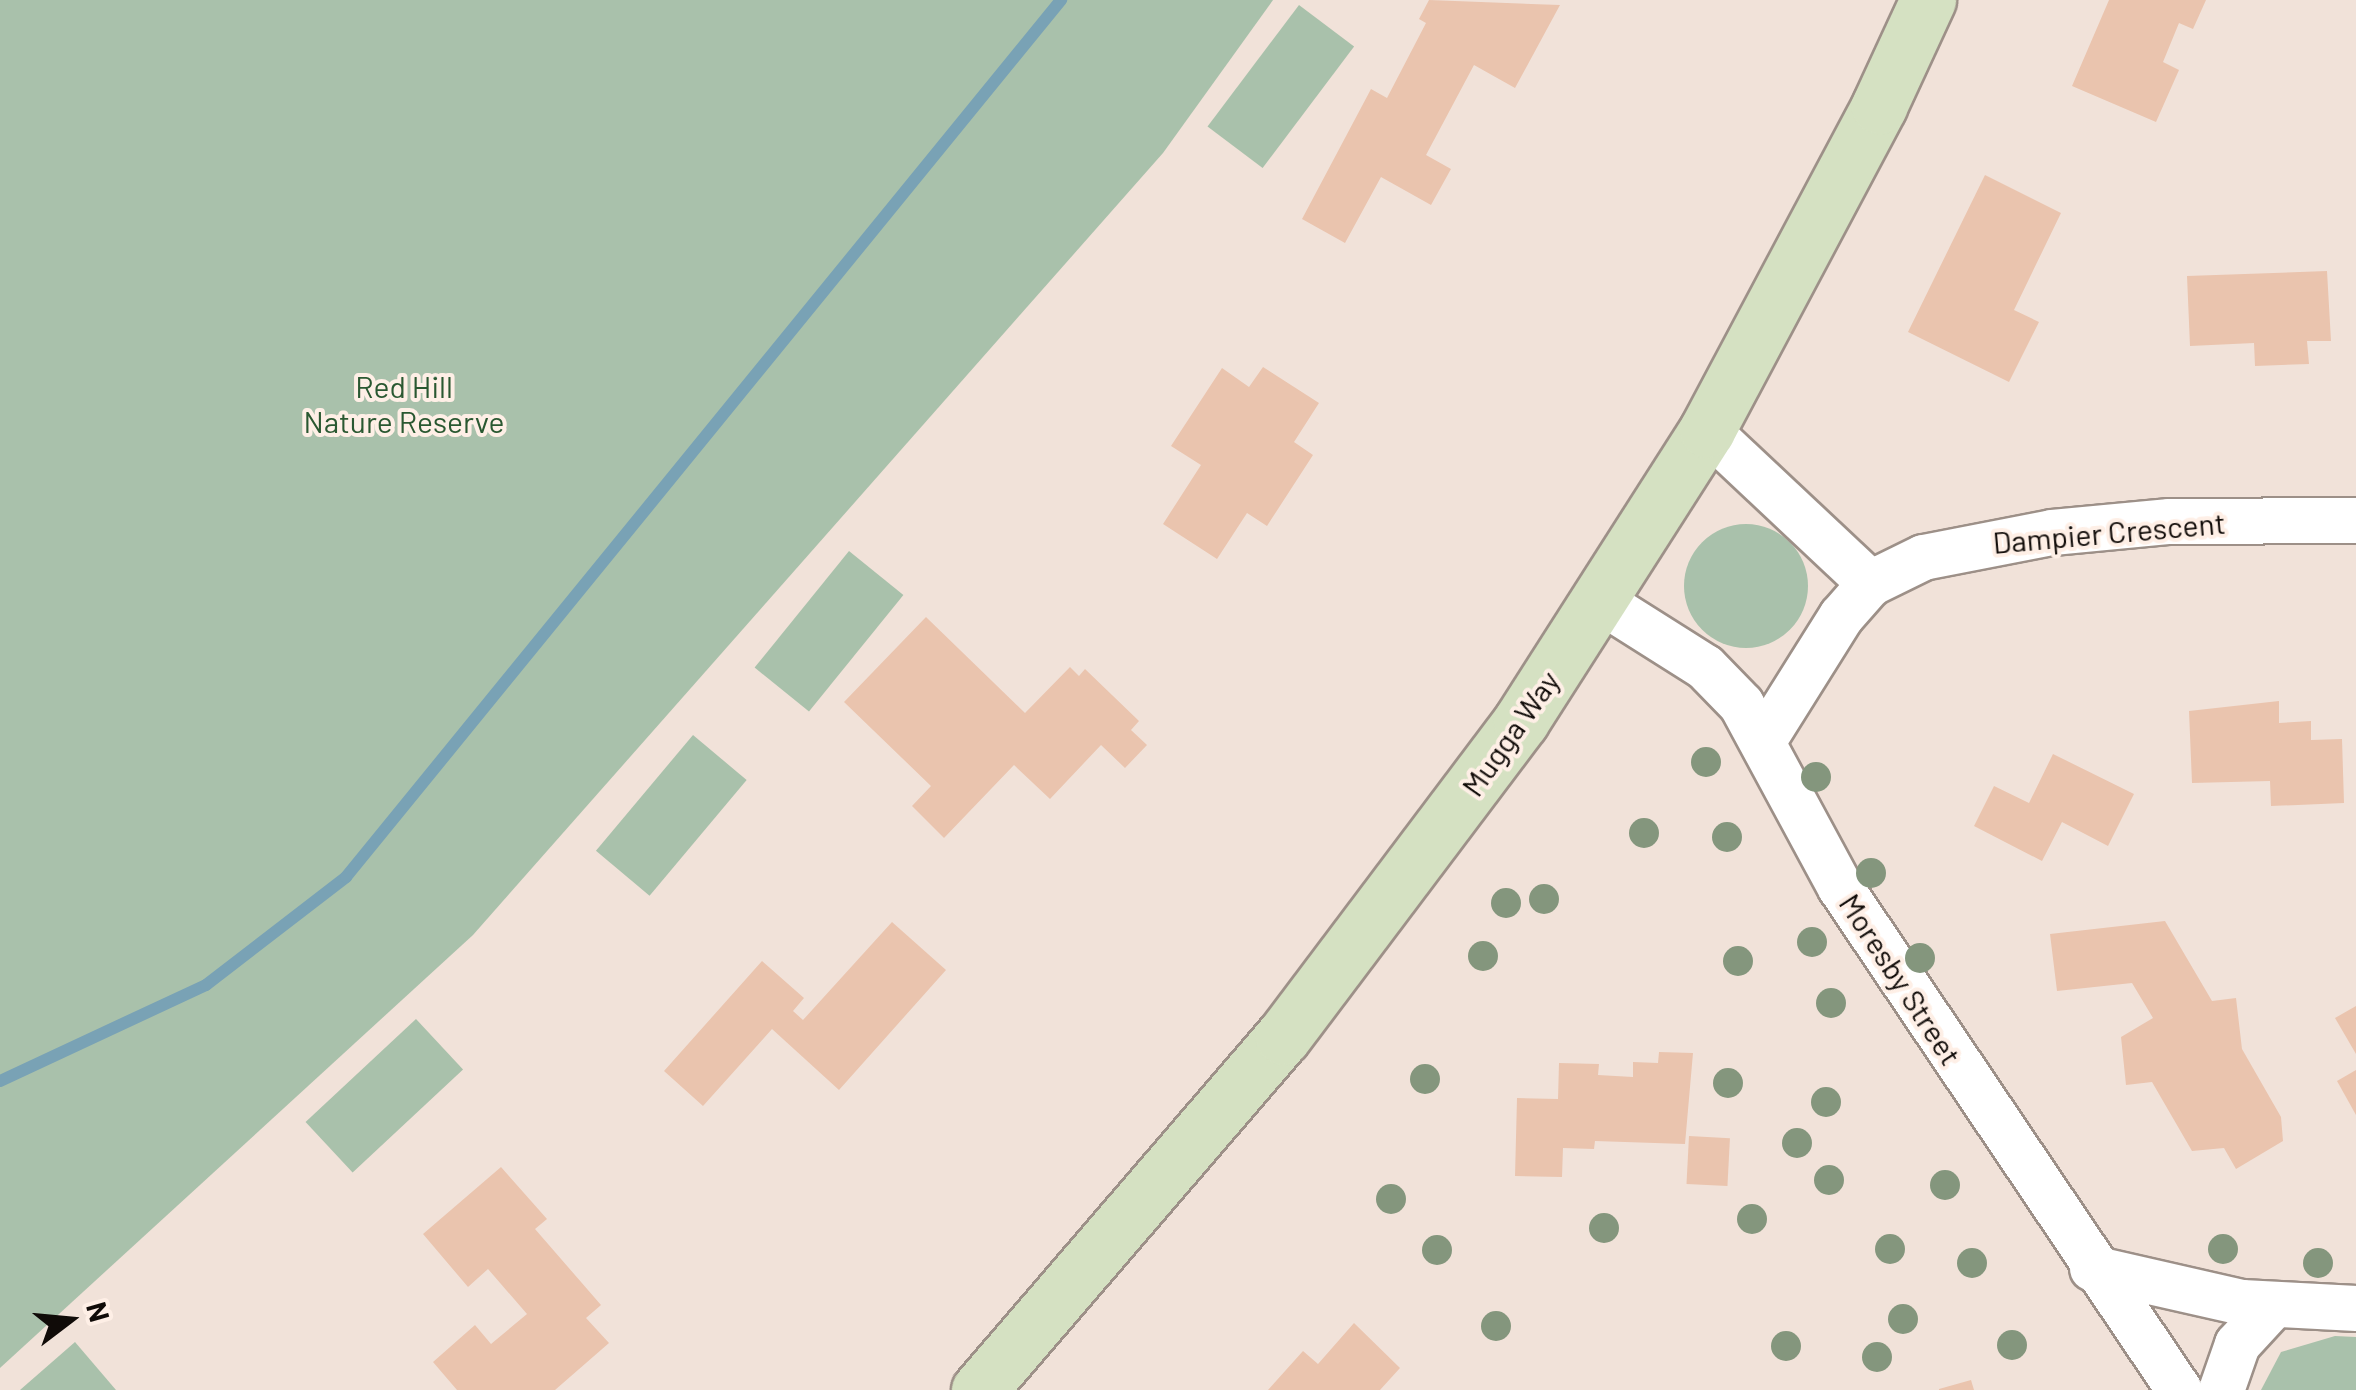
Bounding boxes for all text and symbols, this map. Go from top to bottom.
park label: Red Hill Nature Reserve [303,368,505,438]
street label: Dampier Crescent [1991,504,2227,560]
street label: Mugga Way [1454,663,1566,803]
street label: Moresby Street [1832,887,1970,1071]
north arrow [20,1270,120,1370]
text: N [80,1298,118,1325]

